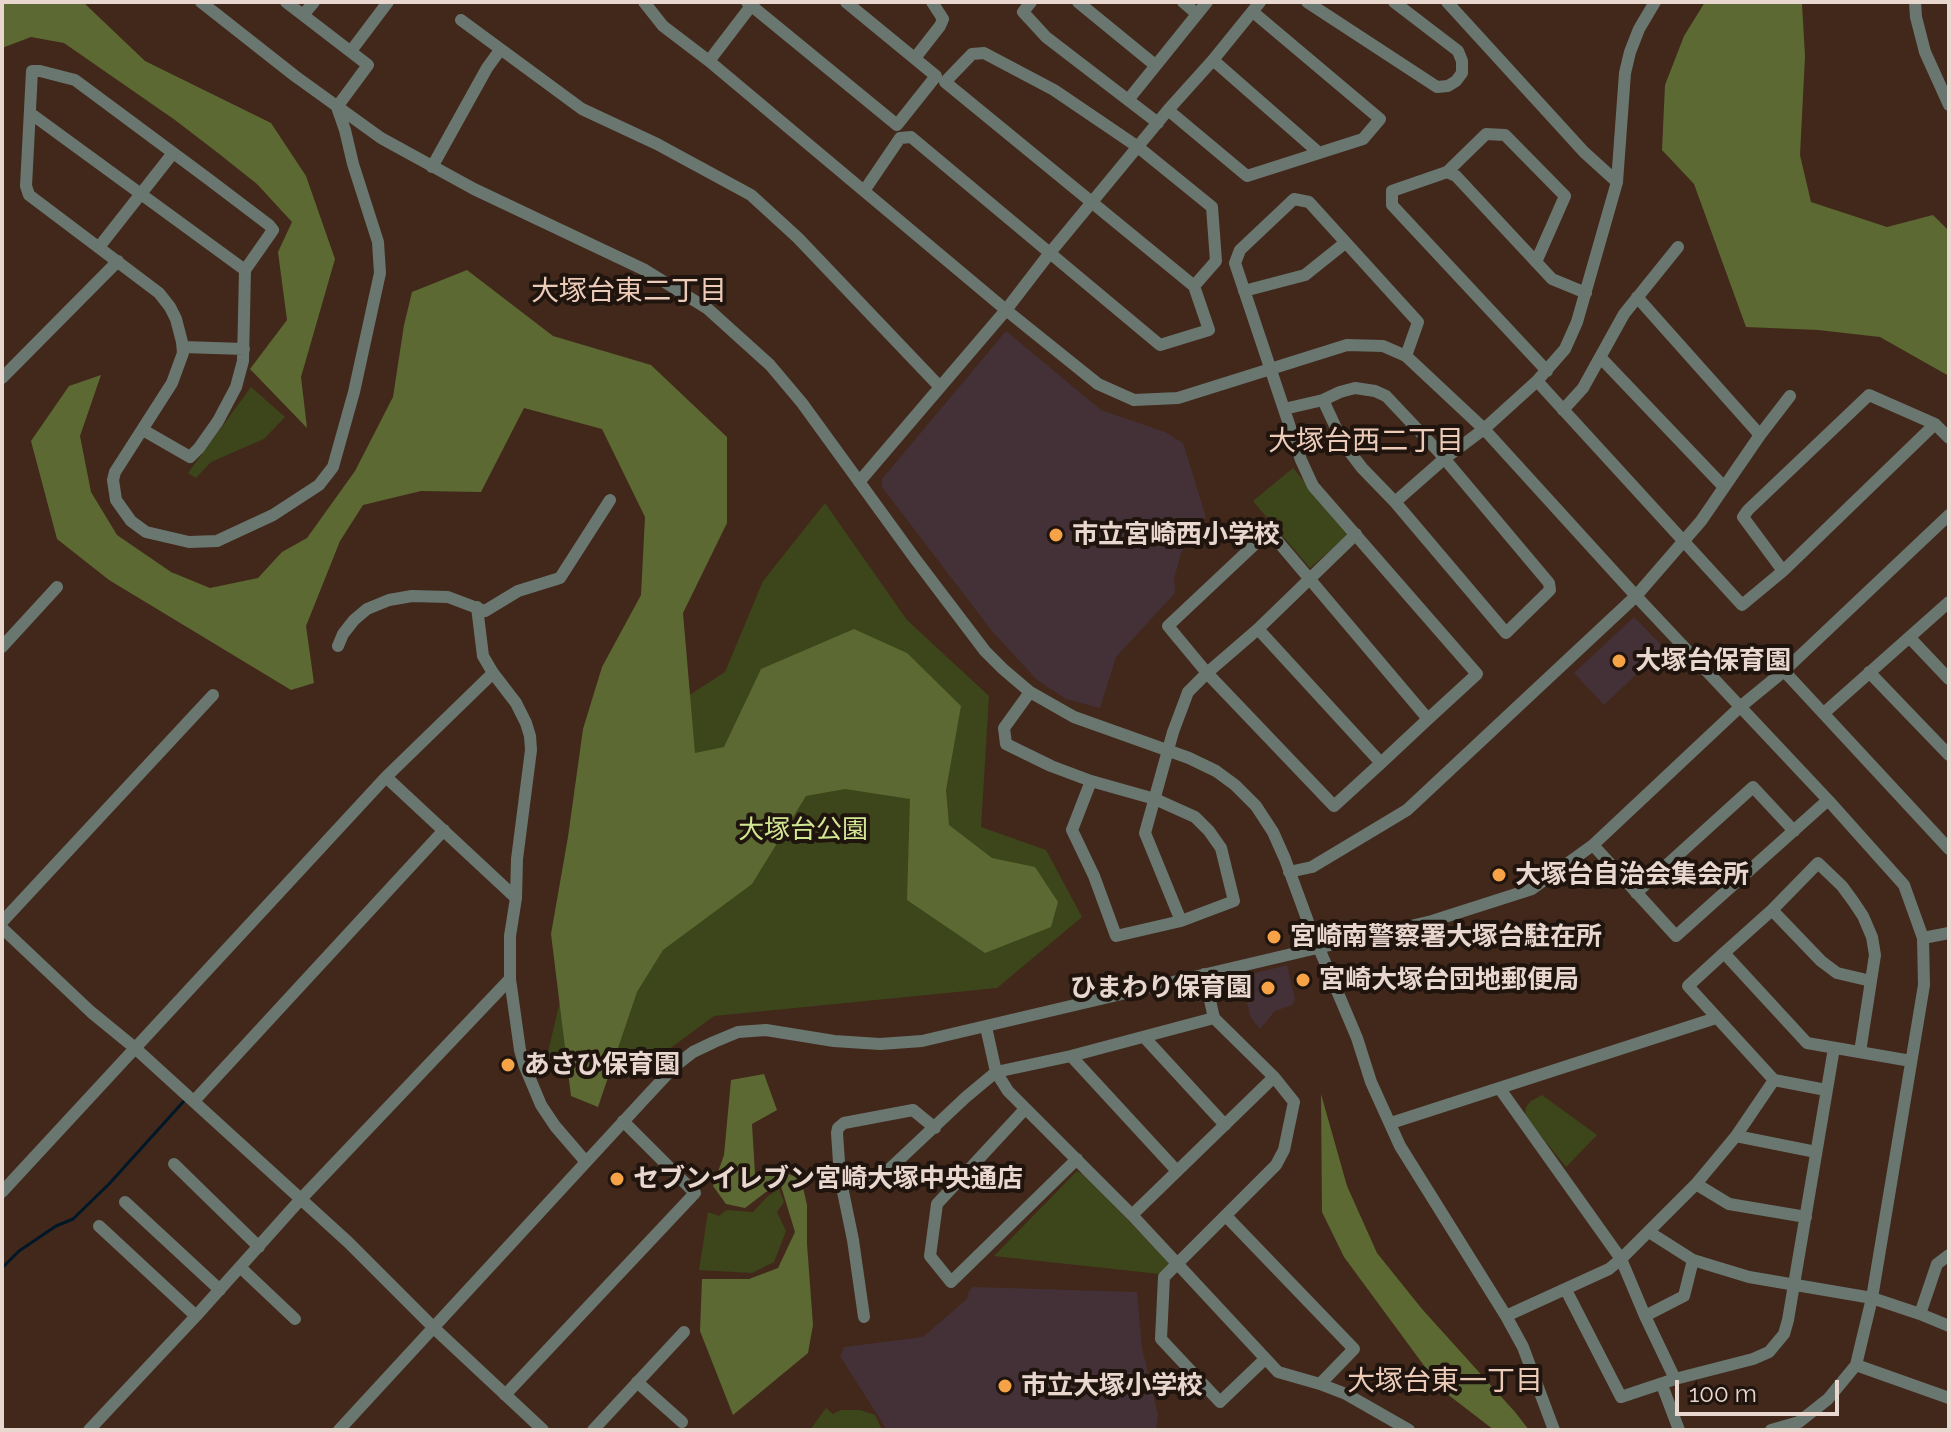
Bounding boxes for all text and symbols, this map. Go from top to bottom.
district label: 大塚台東二丁目 [531,275,727,309]
district label: 大塚台西二丁目 [1268,425,1464,459]
place label: 市立宮崎西小学校 [1072,519,1280,551]
marker: 市立宮崎西小学校 [1047,526,1065,544]
place label: 大塚台保育園 [1635,645,1791,677]
marker: 大塚台保育園 [1610,652,1628,670]
park label: 大塚台公園 [738,814,868,846]
place label: 大塚台自治会集会所 [1515,859,1749,891]
marker: 大塚台自治会集会所 [1490,866,1508,884]
place label: 宮崎南警察署大塚台駐在所 [1290,921,1602,953]
marker: 宮崎南警察署大塚台駐在所 [1265,928,1283,946]
place label: 宮崎大塚台団地郵便局 [1319,964,1579,996]
marker: 宮崎大塚台団地郵便局 [1294,971,1312,989]
place label: ひまわり保育園 [1070,972,1252,1004]
marker: ひまわり保育園 [1259,979,1277,997]
place label: あさひ保育園 [524,1049,680,1081]
marker: あさひ保育園 [499,1056,517,1074]
place label: セブンイレブン宮崎大塚中央通店 [633,1163,1023,1195]
marker: セブンイレブン宮崎大塚中央通店 [608,1170,626,1188]
scale bar [1679,1364,1843,1414]
district label: 大塚台東一丁目 [1347,1365,1543,1399]
place label: 市立大塚小学校 [1021,1370,1203,1402]
marker: 市立大塚小学校 [996,1377,1014,1395]
text: 100 m [1689,1379,1757,1408]

